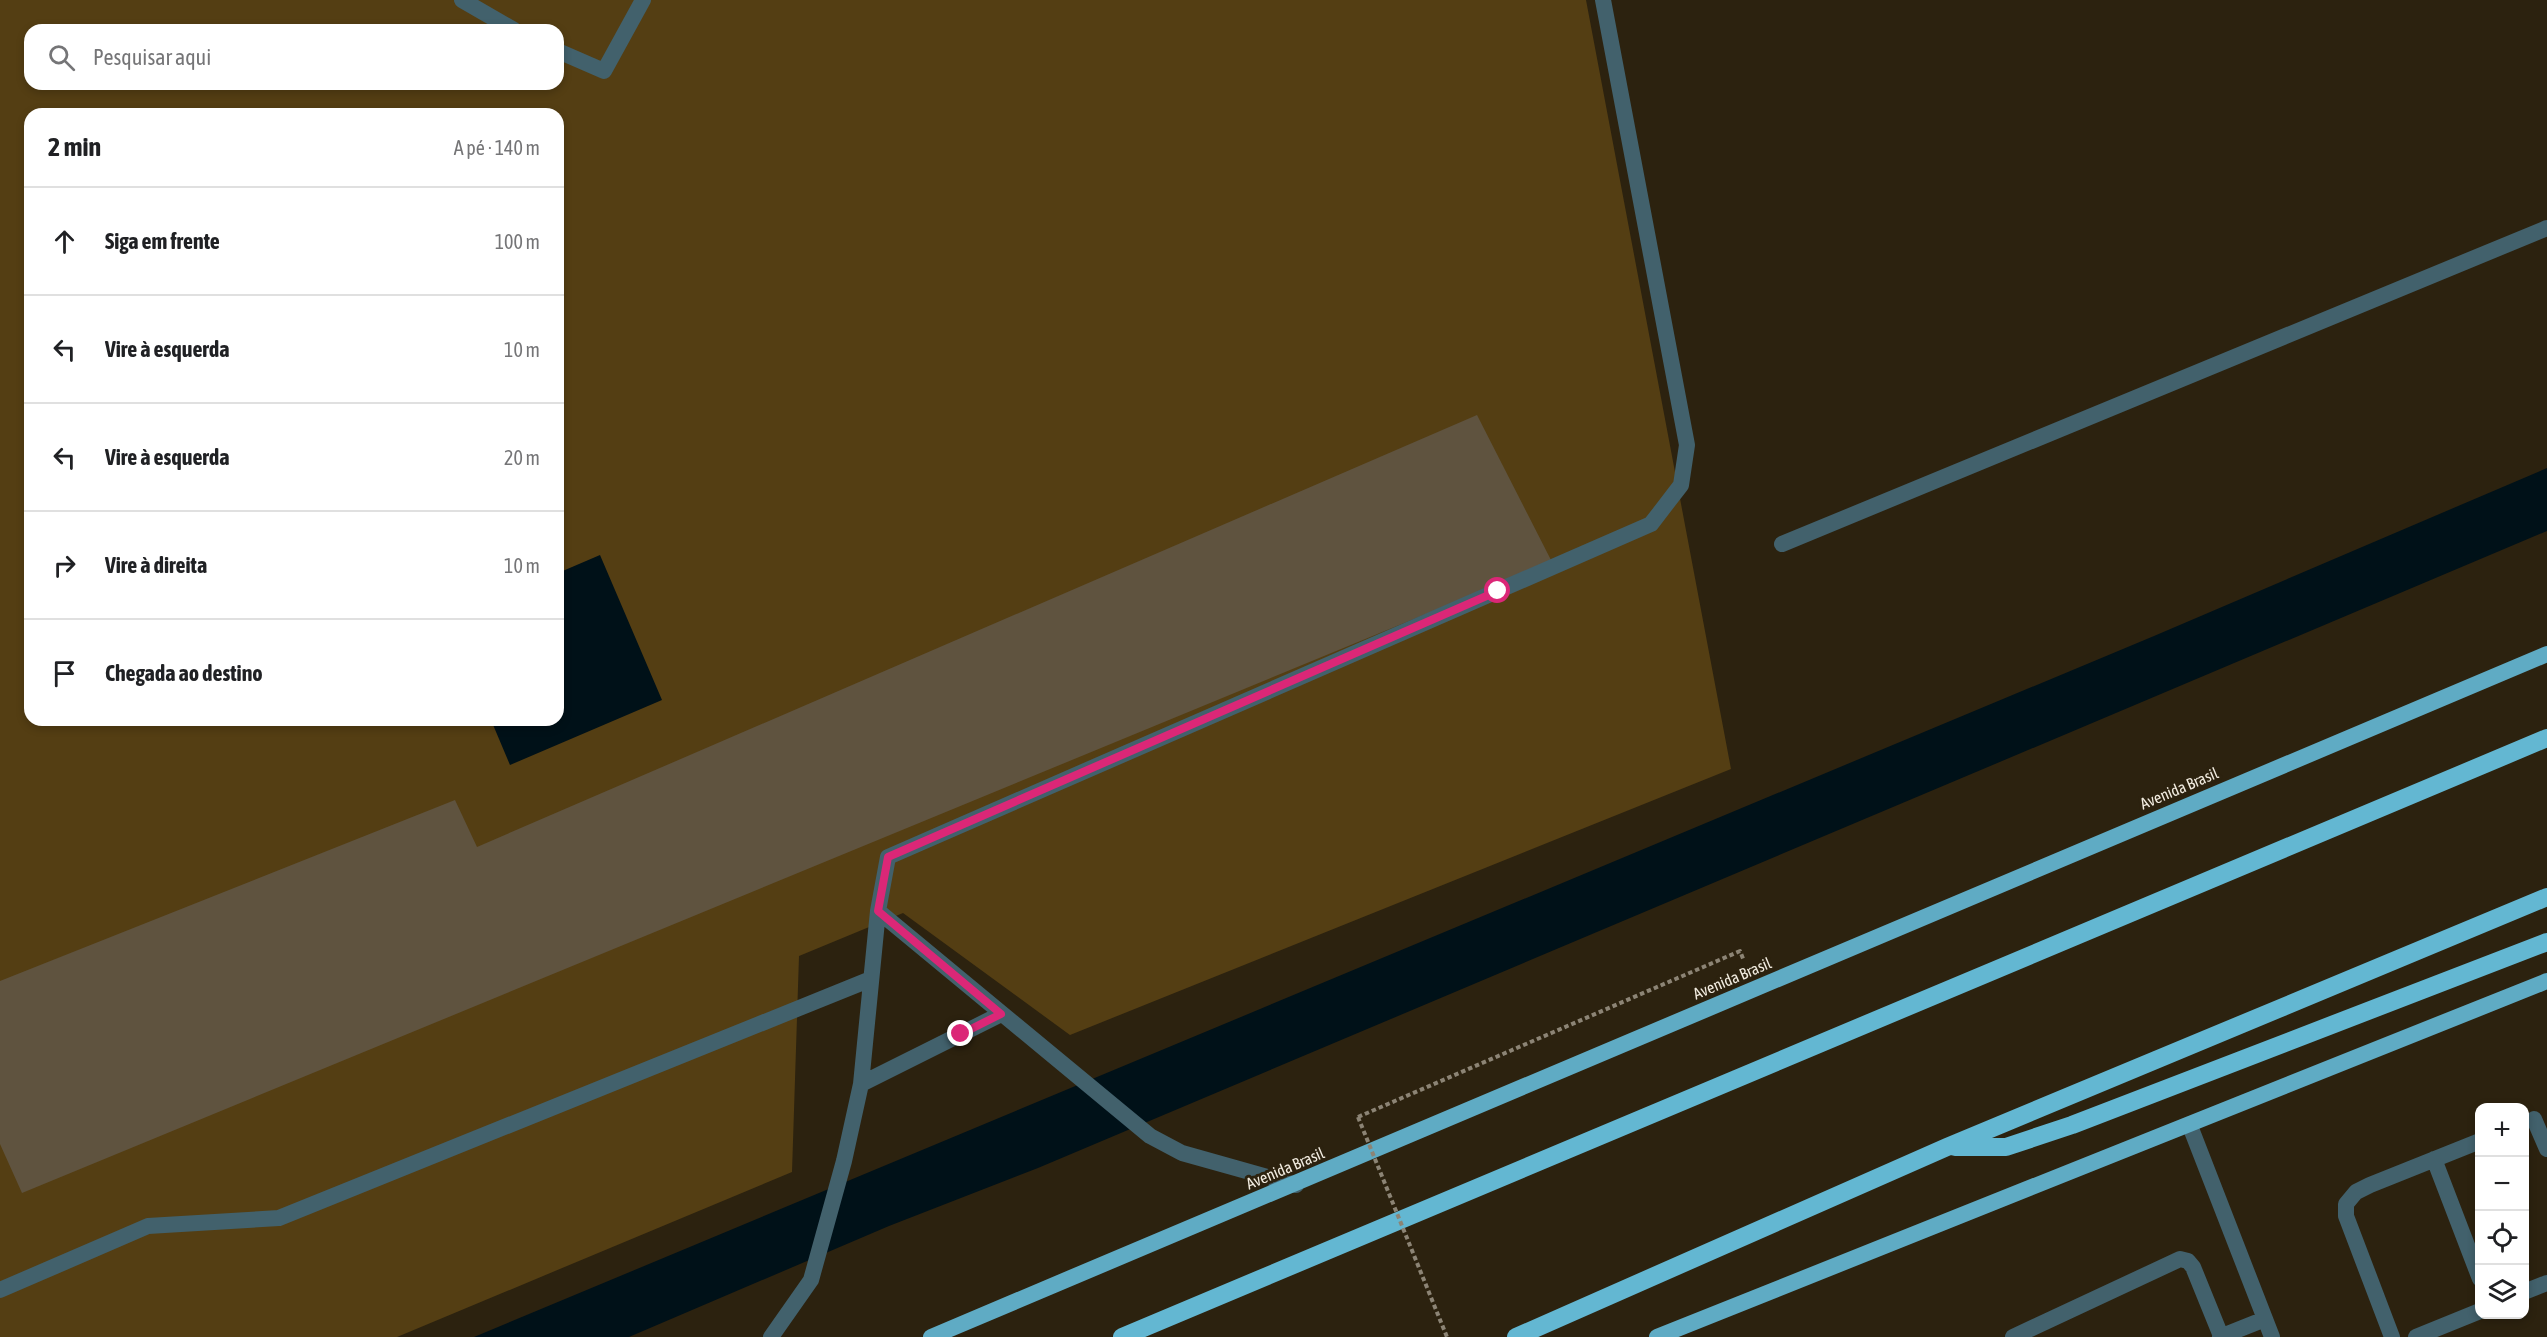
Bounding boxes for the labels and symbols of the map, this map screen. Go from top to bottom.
route start [1484,577,1510,603]
street label: Avenida Brasil [2137,763,2222,813]
street label: Avenida Brasil [1690,953,1775,1003]
route end [947,1020,973,1046]
street label: Avenida Brasil [1243,1143,1328,1193]

